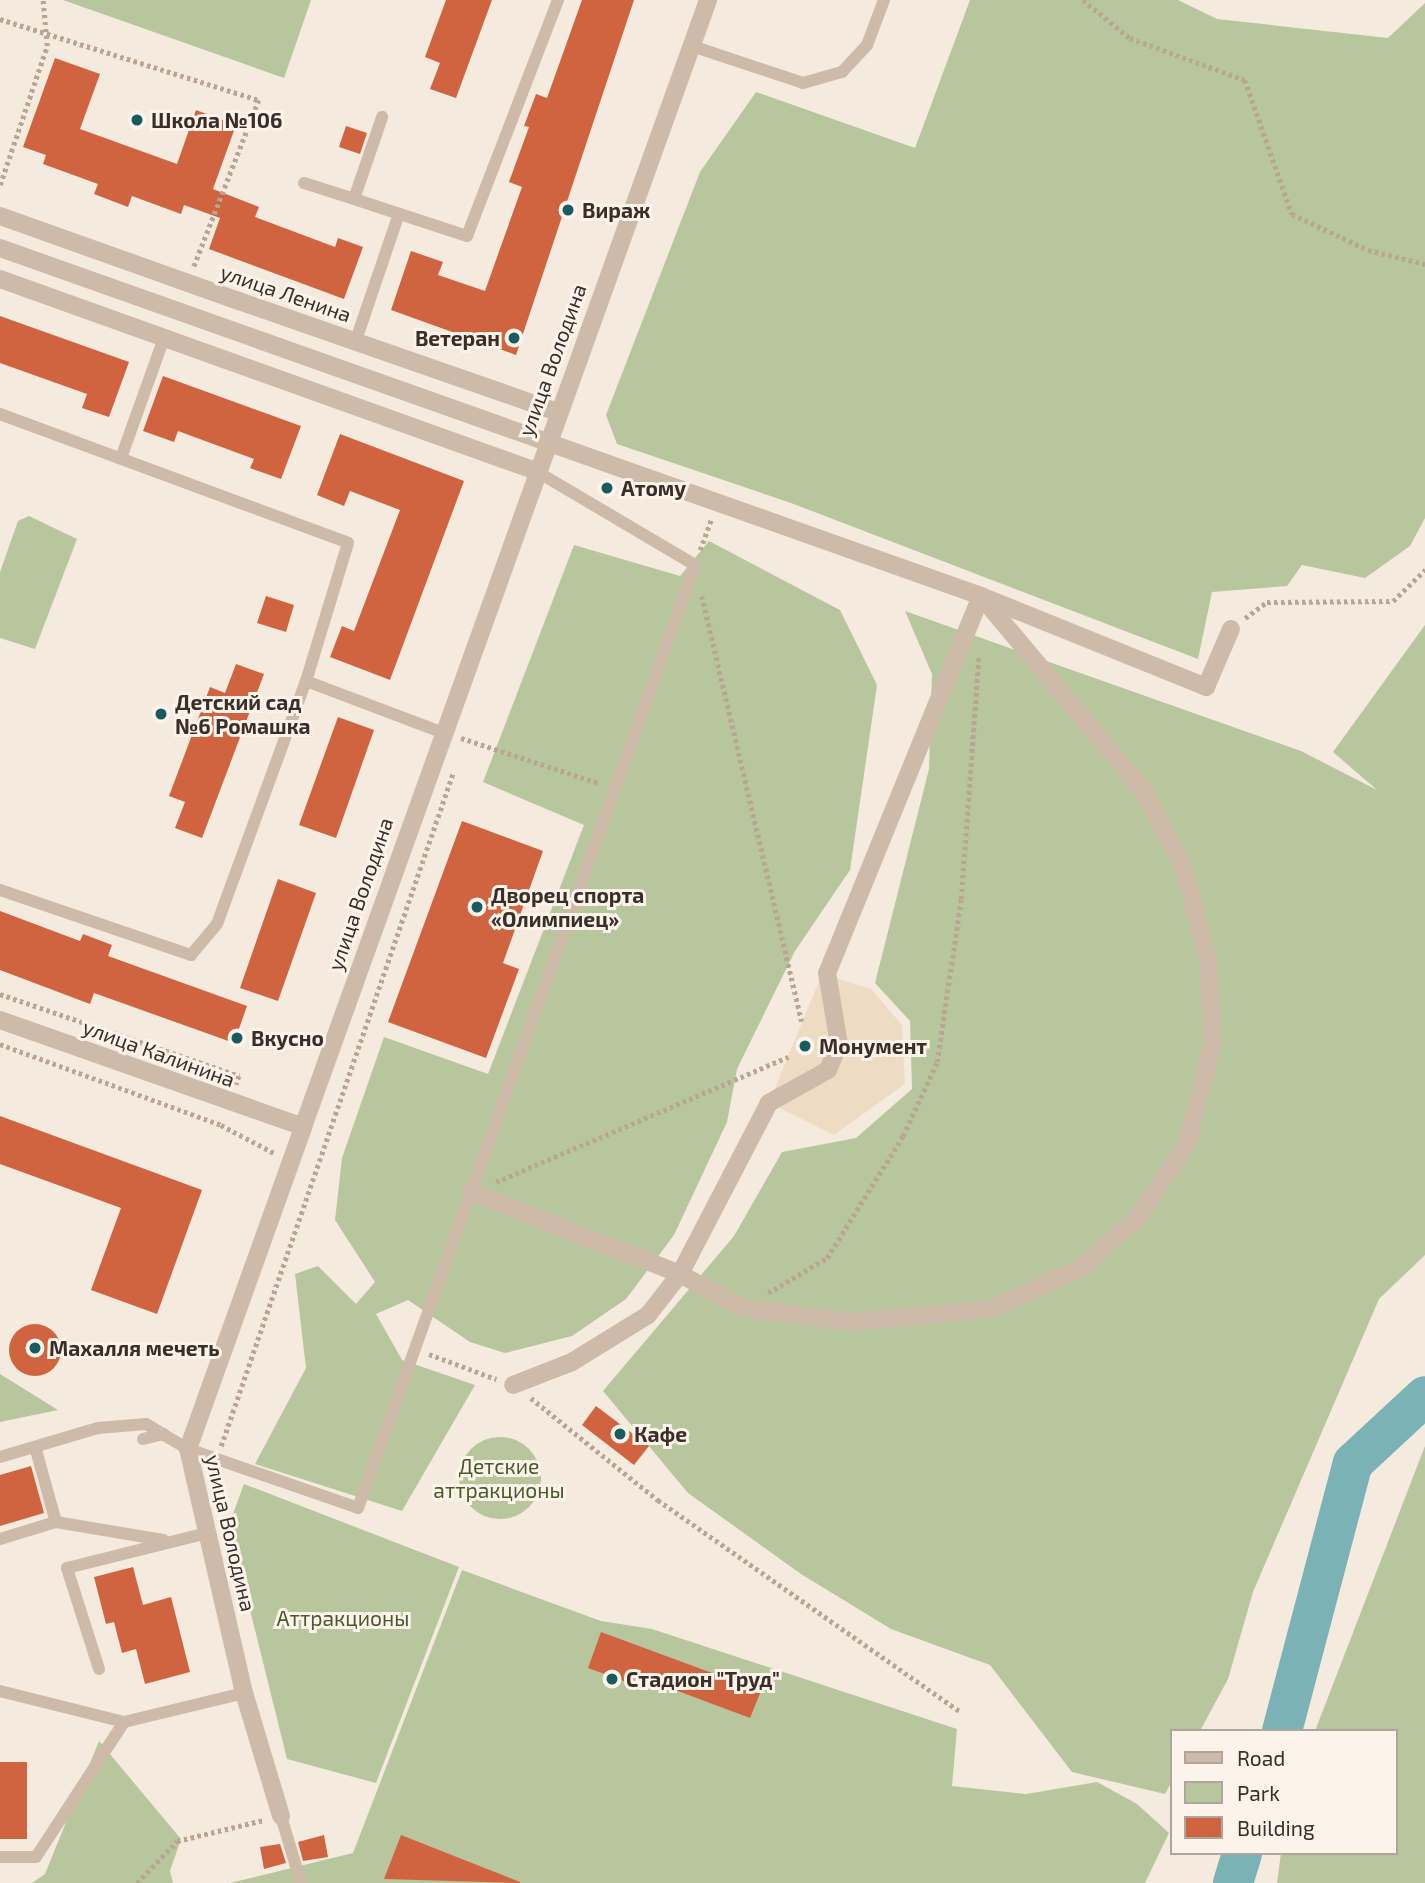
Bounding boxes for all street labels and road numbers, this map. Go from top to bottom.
street label: улица Ленина [217,259,355,327]
street label: улица Володина [513,280,591,440]
street label: улица Володина [322,814,398,974]
street label: улица Калинина [80,1014,238,1092]
street label: улица Володина [201,1452,261,1614]

